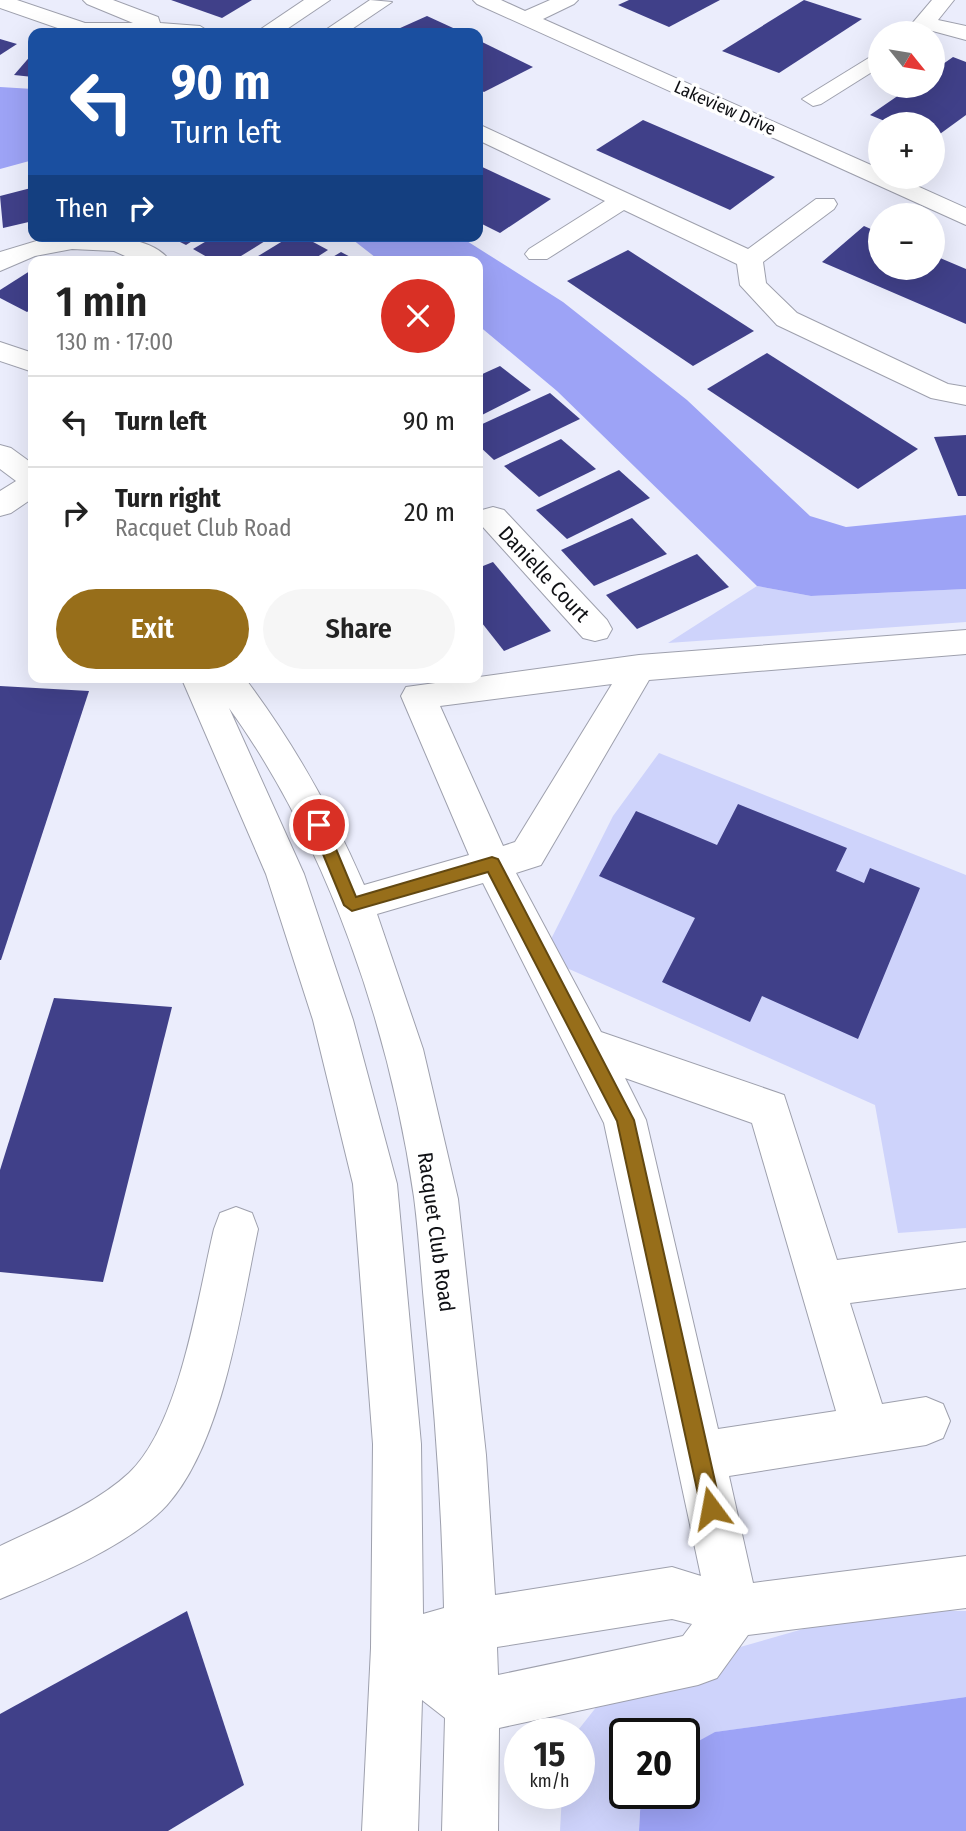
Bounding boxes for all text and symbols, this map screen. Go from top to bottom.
north arrow [868,21,945,98]
map controls [868,21,945,280]
text: 90 m [171,53,271,112]
icon: left [56,56,147,147]
street label: Lakeview Drive [671,76,779,140]
button: + [868,112,945,189]
text: Turn left [171,113,281,151]
icon: right [122,189,160,227]
text: Then [56,193,108,224]
button: − [868,203,945,280]
text: 1 min [56,277,147,327]
button: close [381,279,455,353]
text: 130 m · 17:00 [56,328,173,356]
icon: left [56,403,94,441]
text: Turn left [115,406,207,437]
text: 90 m [403,406,455,437]
text: Turn right [115,483,221,514]
icon: right [56,494,94,532]
text: 20 m [404,497,455,528]
text: Racquet Club Road [115,514,292,542]
street label: Danielle Court [493,521,595,627]
button: Exit [56,589,249,669]
button: Share [263,589,455,669]
pin [289,795,349,855]
icon: arrive [300,806,338,844]
street label: Racquet Club Road [412,1150,460,1314]
position arrow [674,1471,748,1545]
speed limit sign: 20 [609,1718,700,1809]
text: 15 [533,1733,565,1775]
text: km/h [529,1770,570,1792]

